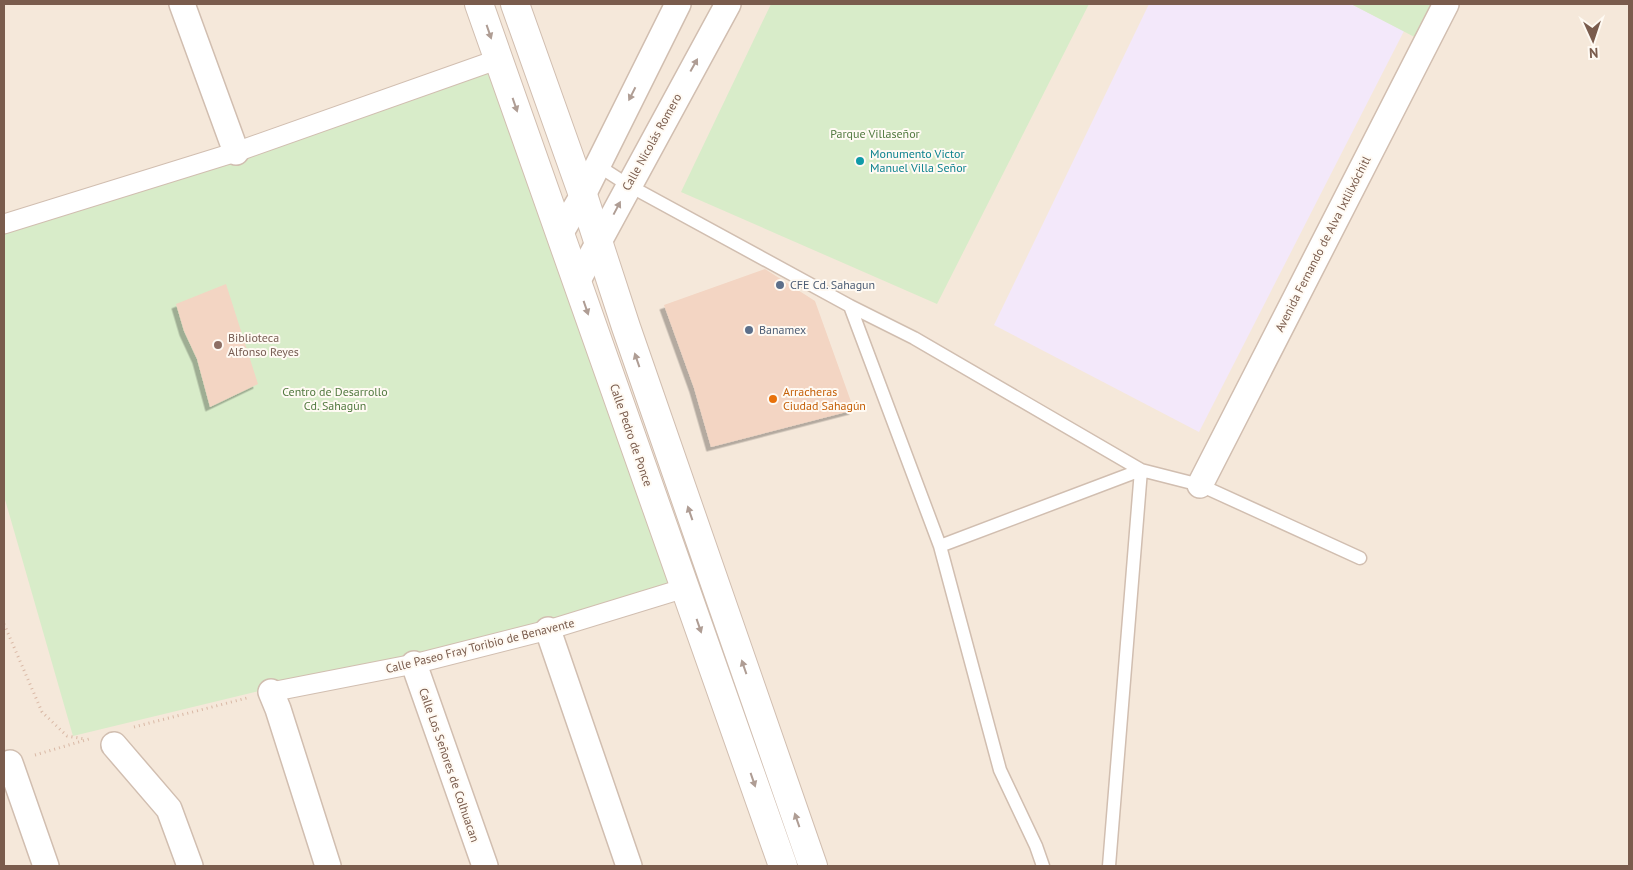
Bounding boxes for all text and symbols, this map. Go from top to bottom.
north arrow [1568,15,1618,65]
one-way arrow [486,24,493,39]
text: N [1589,44,1599,62]
one-way arrow [690,58,699,72]
one-way arrow [628,87,636,101]
street label: Calle Nicolás Romero [619,91,685,193]
one-way arrow [511,98,519,113]
park label: Parque Villaseñor [830,126,920,141]
place label: Monumento Victor Manuel Villa Señor [870,146,967,175]
street label: Avenida Fernando de Alva Ixtlilxóchitl [1272,153,1374,334]
marker: Monumento Victor Manuel Villa Señor [854,155,866,167]
one-way arrow [612,201,621,214]
place label: CFE Cd. Sahagun [790,277,875,292]
marker: CFE Cd. Sahagun [774,279,786,291]
one-way arrow [583,301,591,316]
place label: Banamex [759,322,806,337]
marker: Banamex [743,324,755,336]
place label: Biblioteca Alfonso Reyes [228,330,299,359]
marker: Biblioteca Alfonso Reyes [212,339,224,351]
one-way arrow [633,352,640,367]
street label: Calle Pedro de Ponce [607,381,656,488]
park label: Centro de Desarrollo Cd. Sahagún [282,384,388,413]
place label: Arracheras Ciudad Sahagún [783,384,866,413]
marker: Arracheras Ciudad Sahagún [767,393,779,405]
one-way arrow [686,506,694,521]
street label: Calle Paseo Fray Toribio de Benavente [384,615,576,676]
one-way arrow [696,619,703,634]
one-way arrow [740,659,747,674]
street label: Calle Los Señores de Colhuacan [416,686,483,844]
one-way arrow [749,772,757,787]
one-way arrow [793,812,801,827]

